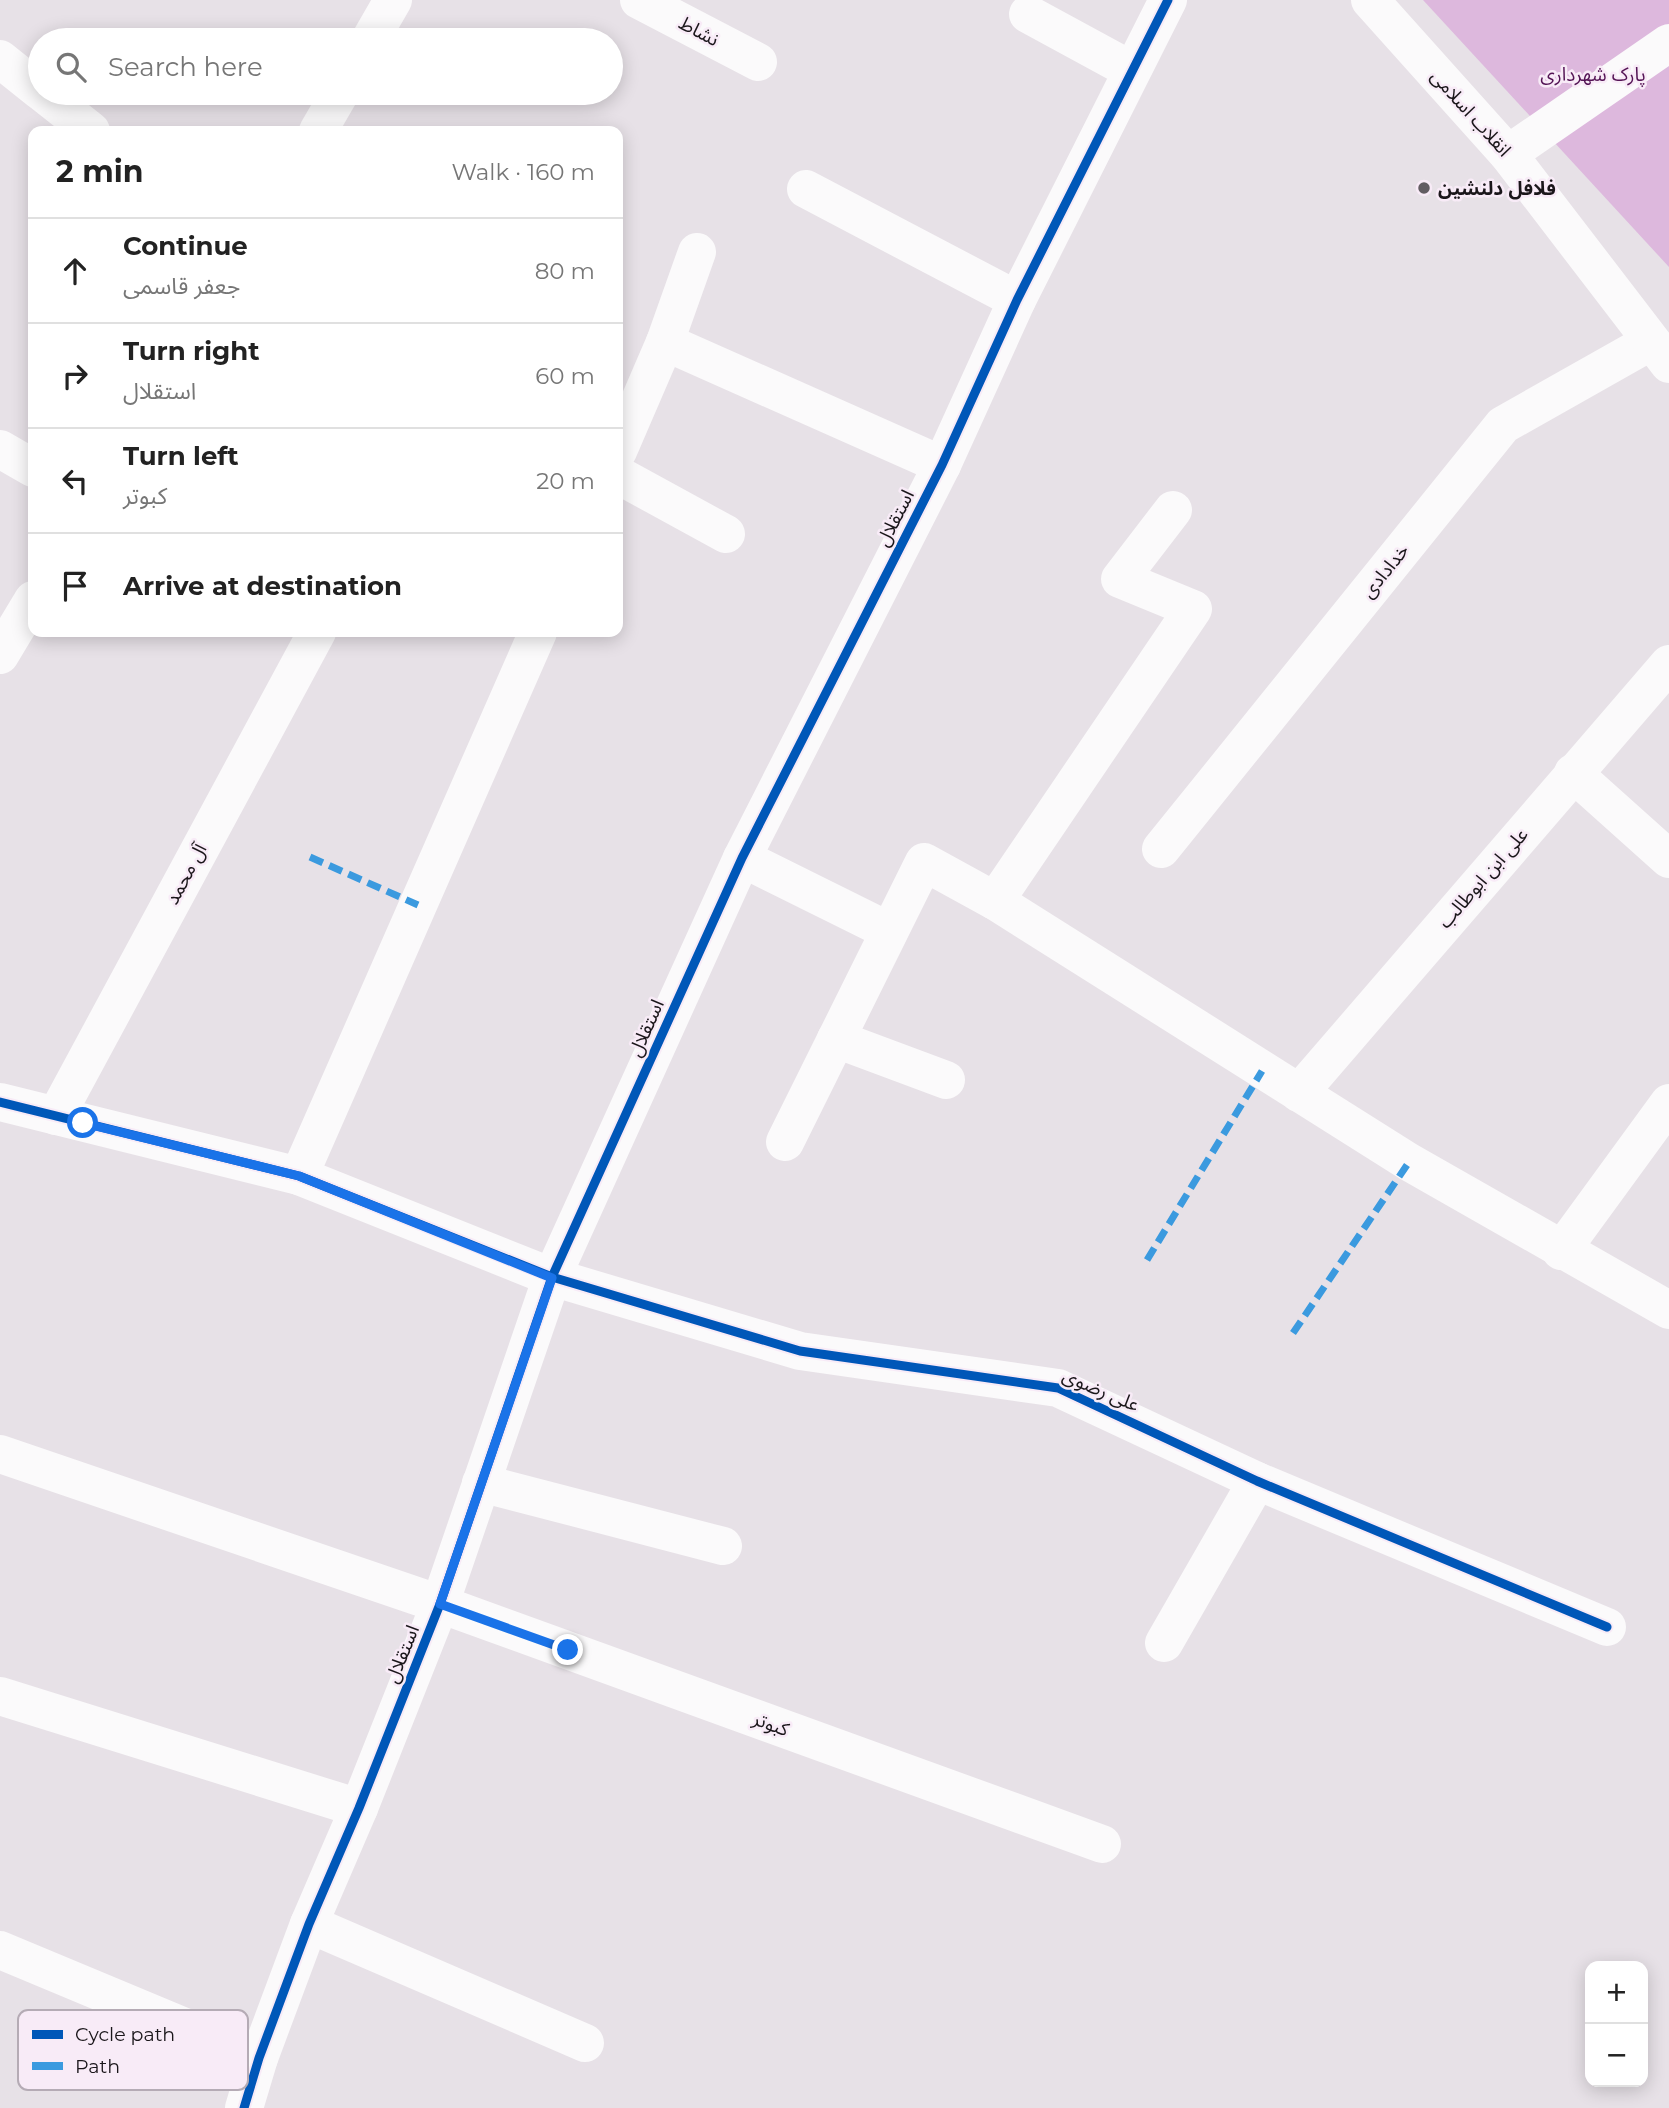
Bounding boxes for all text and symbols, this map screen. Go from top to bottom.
street label: نشاط [675,11,723,51]
search box [28,28,623,105]
icon: search [52,48,90,86]
text: Search here [108,51,263,83]
park label: پارک شهرداری [1540,63,1646,87]
street label: انقلاب اسلامی [1426,65,1516,161]
text: 2 min [56,153,143,190]
text: Walk · 160 m [451,158,595,186]
place label: فلافل دلنشین [1438,177,1556,200]
marker: فلافل دلنشین [1416,180,1432,196]
text: Continue [123,230,248,262]
icon: ahead [56,252,94,290]
text: 80 m [535,257,595,285]
text: جعفر قاسمی [123,272,240,300]
text: Turn right [123,335,259,367]
icon: right [56,357,94,395]
text: 60 m [535,362,595,390]
text: استقلال [123,377,196,405]
text: Turn left [123,440,239,472]
icon: left [56,462,94,500]
text: 20 m [536,467,595,495]
text: کبوتر [123,482,167,510]
street label: استقلال [871,486,919,550]
street label: خدادادی [1356,539,1414,603]
icon: arrive [56,567,94,605]
text: Arrive at destination [123,570,402,602]
street label: علی ابن ابوطالب [1433,823,1533,933]
street label: آل محمد [160,838,212,908]
street label: استقلال [623,996,669,1060]
route start [67,1107,98,1138]
street label: علی رضوی [1059,1364,1143,1416]
street label: استقلال [380,1622,424,1686]
route end [552,1634,583,1665]
street label: کبوتر [749,1707,793,1741]
map controls [1585,1961,1648,2087]
button: + [1585,1961,1648,2024]
legend [18,2010,248,2090]
text: Cycle path [75,2023,175,2046]
button: − [1585,2024,1648,2087]
text: Path [75,2055,120,2078]

